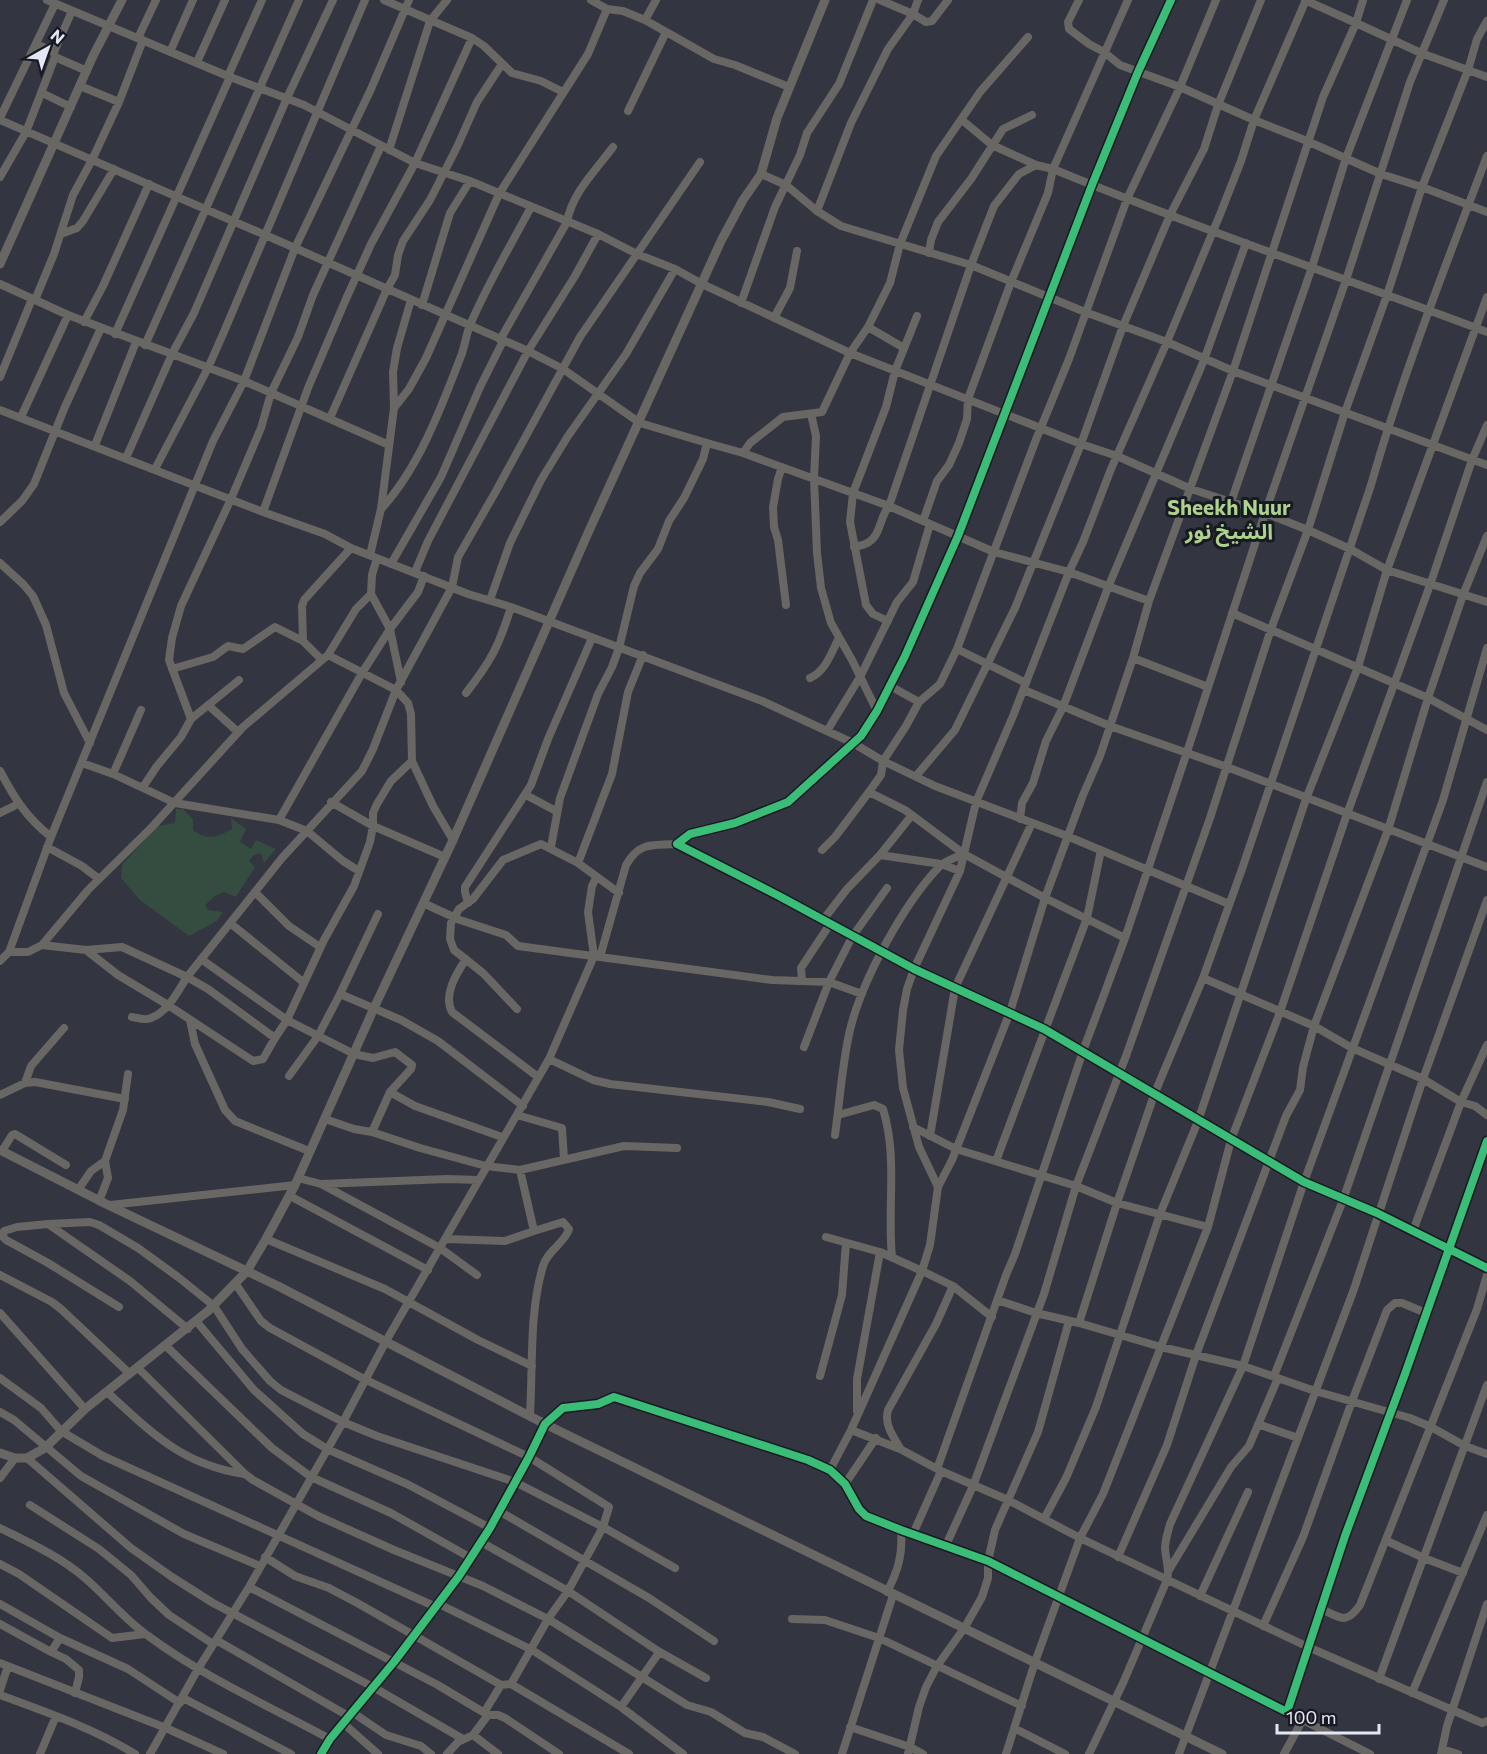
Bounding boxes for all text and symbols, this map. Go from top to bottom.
north arrow [18,18,78,78]
text: N [47,25,69,47]
district label: Sheekh Nuur الشيخ نور [1167,494,1291,547]
scale bar [1277,1697,1379,1735]
text: 100 m [1286,1706,1336,1728]

